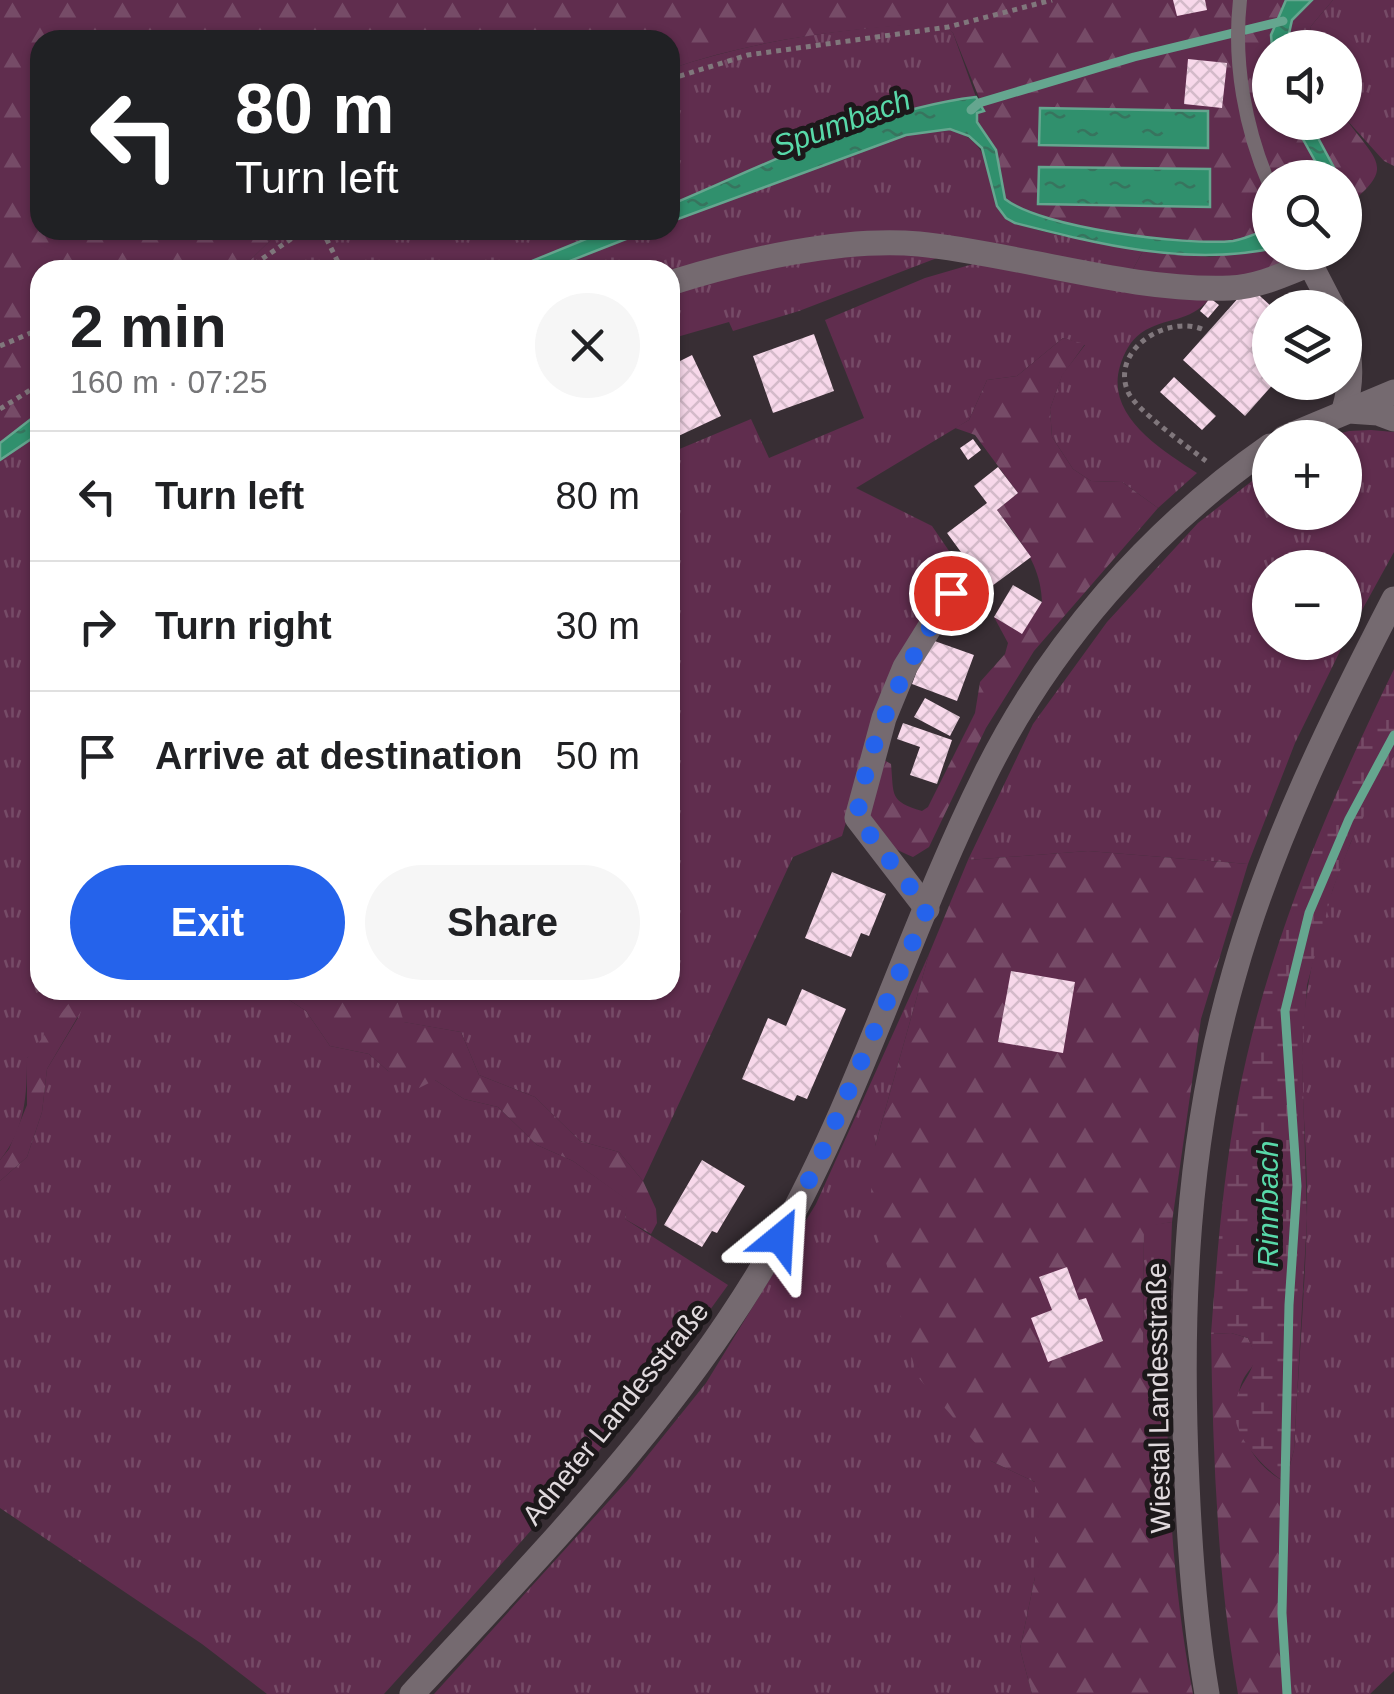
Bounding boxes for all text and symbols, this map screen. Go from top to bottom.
map controls [1252,30,1362,660]
button: sound [1252,30,1362,140]
icon: left [70,70,200,200]
text: 80 m [235,70,395,148]
water label: Spumbach [769,82,915,163]
text: Turn left [235,152,398,203]
button: search [1252,160,1362,270]
button: layers [1252,290,1362,400]
text: 2 min [70,293,227,360]
button: close [535,293,640,398]
text: 160 m · 07:25 [70,364,267,400]
button: + [1252,420,1362,530]
icon: left [70,469,125,524]
text: Turn left [155,475,304,517]
text: 80 m [556,475,640,517]
button: − [1252,550,1362,660]
pin [909,551,994,636]
icon: arrive [924,566,979,621]
icon: right [70,599,125,654]
text: Turn right [155,605,332,647]
text: 30 m [556,605,640,647]
icon: arrive [70,729,125,784]
text: Arrive at destination [155,735,522,777]
text: 50 m [556,735,640,777]
button: Exit [70,865,345,980]
button: Share [365,865,640,980]
water label: Rinnbach [1251,1141,1284,1267]
position arrow [728,1186,832,1290]
street label: Wiestal Landesstraße [1141,1262,1176,1534]
street label: Adneter Landesstraße [516,1296,715,1531]

